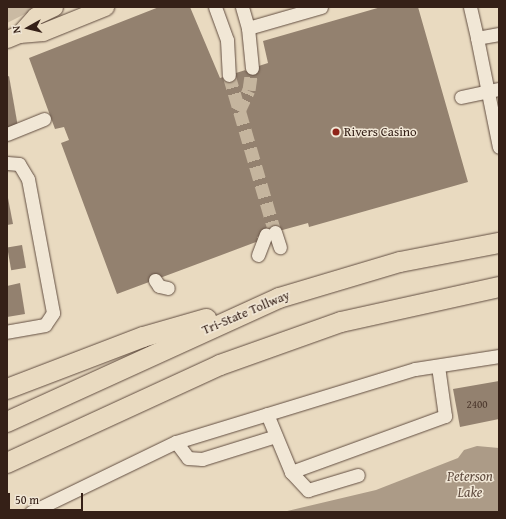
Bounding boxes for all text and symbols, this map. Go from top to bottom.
north arrow [8,8,48,48]
text: N [8,25,25,34]
place label: Rivers Casino [344,124,417,140]
marker: Rivers Casino [331,127,341,137]
street label: Tri-State Tollway [200,288,292,338]
house number: 2400 [466,397,488,411]
water label: Peterson Lake [447,468,493,500]
scale bar [10,485,85,511]
text: 50 m [15,491,39,508]

